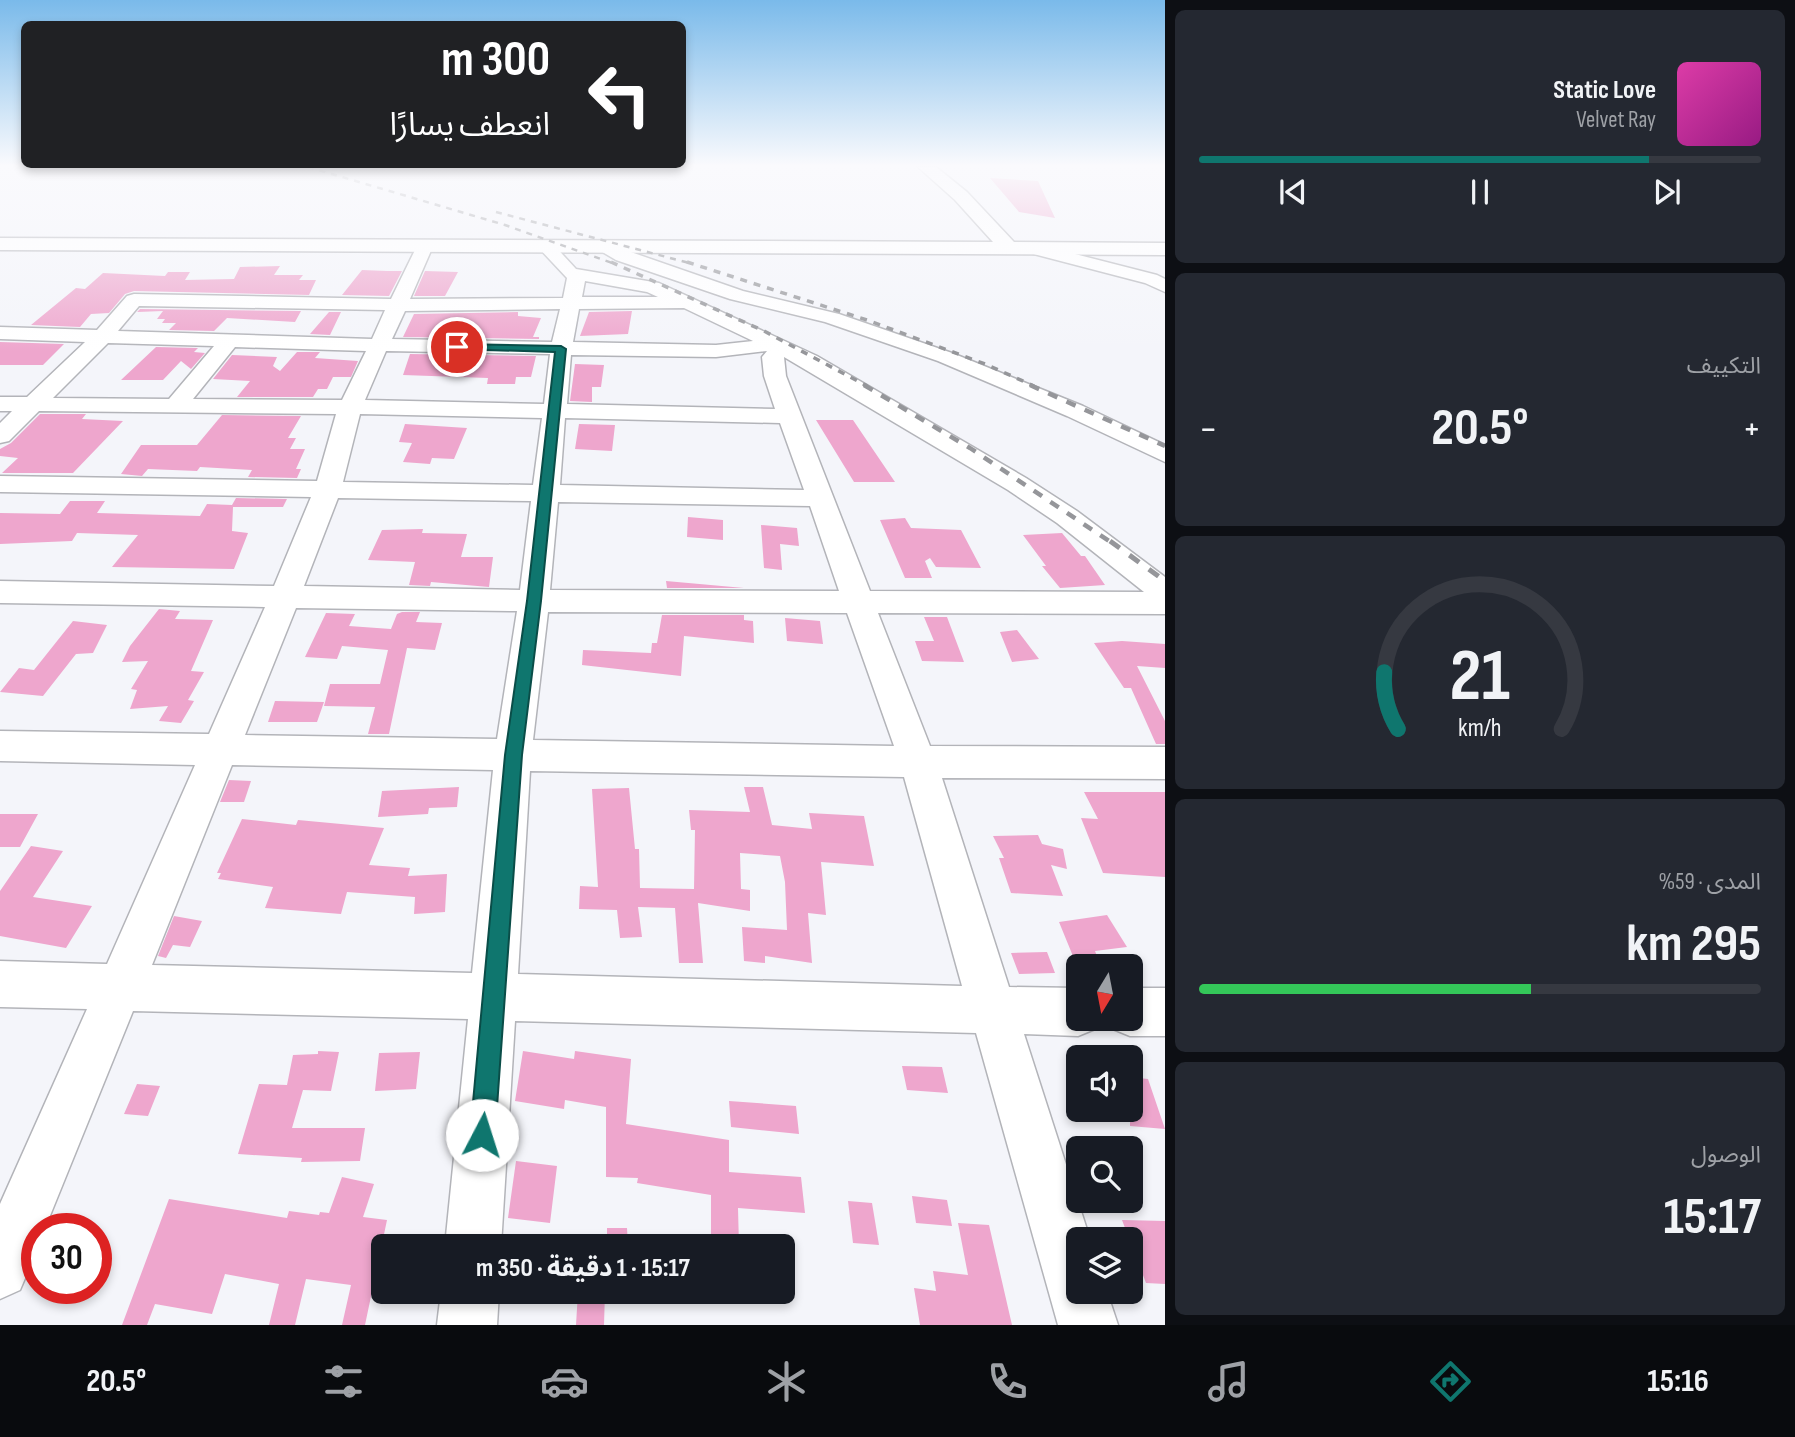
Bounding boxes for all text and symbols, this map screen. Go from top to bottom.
text: 300 m [441,31,550,90]
icon: left [574,49,665,140]
text: Static Love [1553,75,1656,106]
text: انعطف يسارًا [390,106,550,145]
text: Velvet Ray [1576,106,1656,134]
icon: previous [1274,173,1312,211]
icon: pause [1461,173,1499,211]
icon: next [1648,173,1686,211]
pin [427,317,487,377]
icon: arrive [438,328,476,366]
text: التكييف [1687,352,1761,380]
text: 20.5° [1431,397,1529,460]
text: − [1199,407,1218,452]
text: + [1742,407,1761,452]
text: 21 [1450,633,1510,721]
text: km/h [1458,712,1502,743]
text: المدى · 59% [1659,868,1761,896]
text: 295 km [1626,913,1761,976]
north arrow [1066,954,1143,1031]
map controls [1066,954,1143,1304]
button: sound [1066,1045,1143,1122]
position arrow [445,1098,519,1172]
button: search [1066,1136,1143,1213]
text: الوصول [1691,1141,1761,1169]
text: 15:17 [1663,1186,1761,1249]
speed limit sign: 30 [21,1213,112,1304]
button: layers [1066,1227,1143,1304]
text: 15:17 · 1 دقيقة · 350 m [476,1253,690,1284]
icon: filters [319,1357,368,1406]
icon: car [540,1357,589,1406]
icon: climate [762,1357,811,1406]
icon: phone [983,1357,1032,1406]
icon: music [1204,1357,1253,1406]
icon: directions [1426,1357,1475,1406]
text: 20.5° [86,1362,146,1401]
text: 15:16 [1647,1362,1709,1401]

